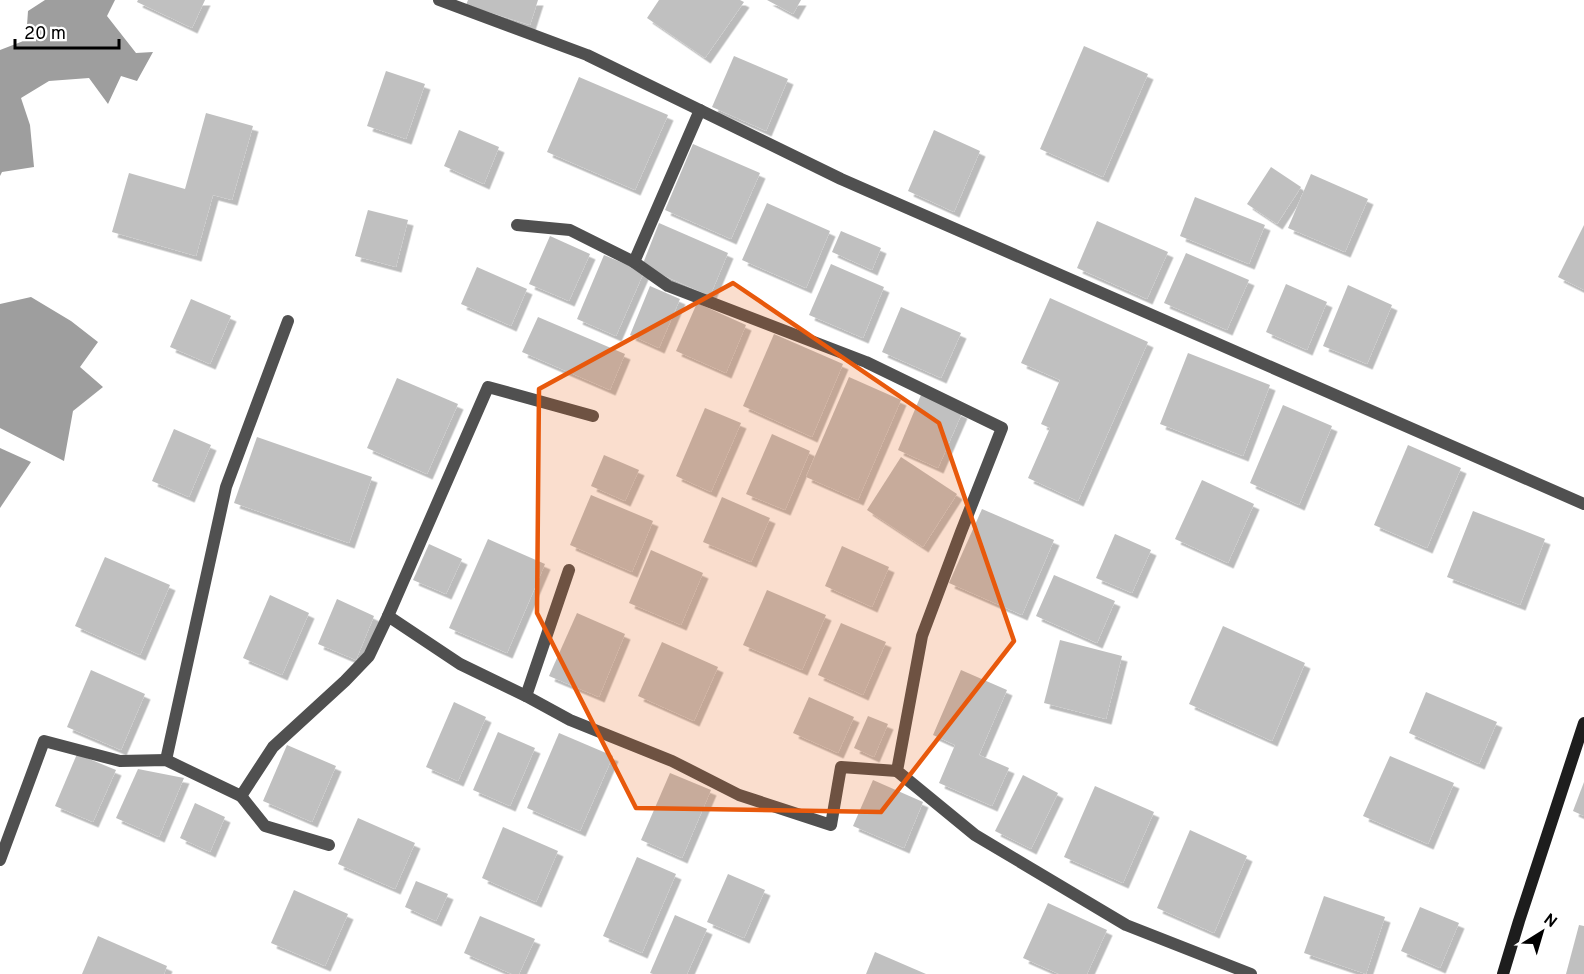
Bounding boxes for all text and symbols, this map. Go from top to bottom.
scale bar [15,12,118,50]
text: 20 m [24,23,66,46]
north arrow [1512,902,1572,962]
text: N [1539,910,1560,933]

